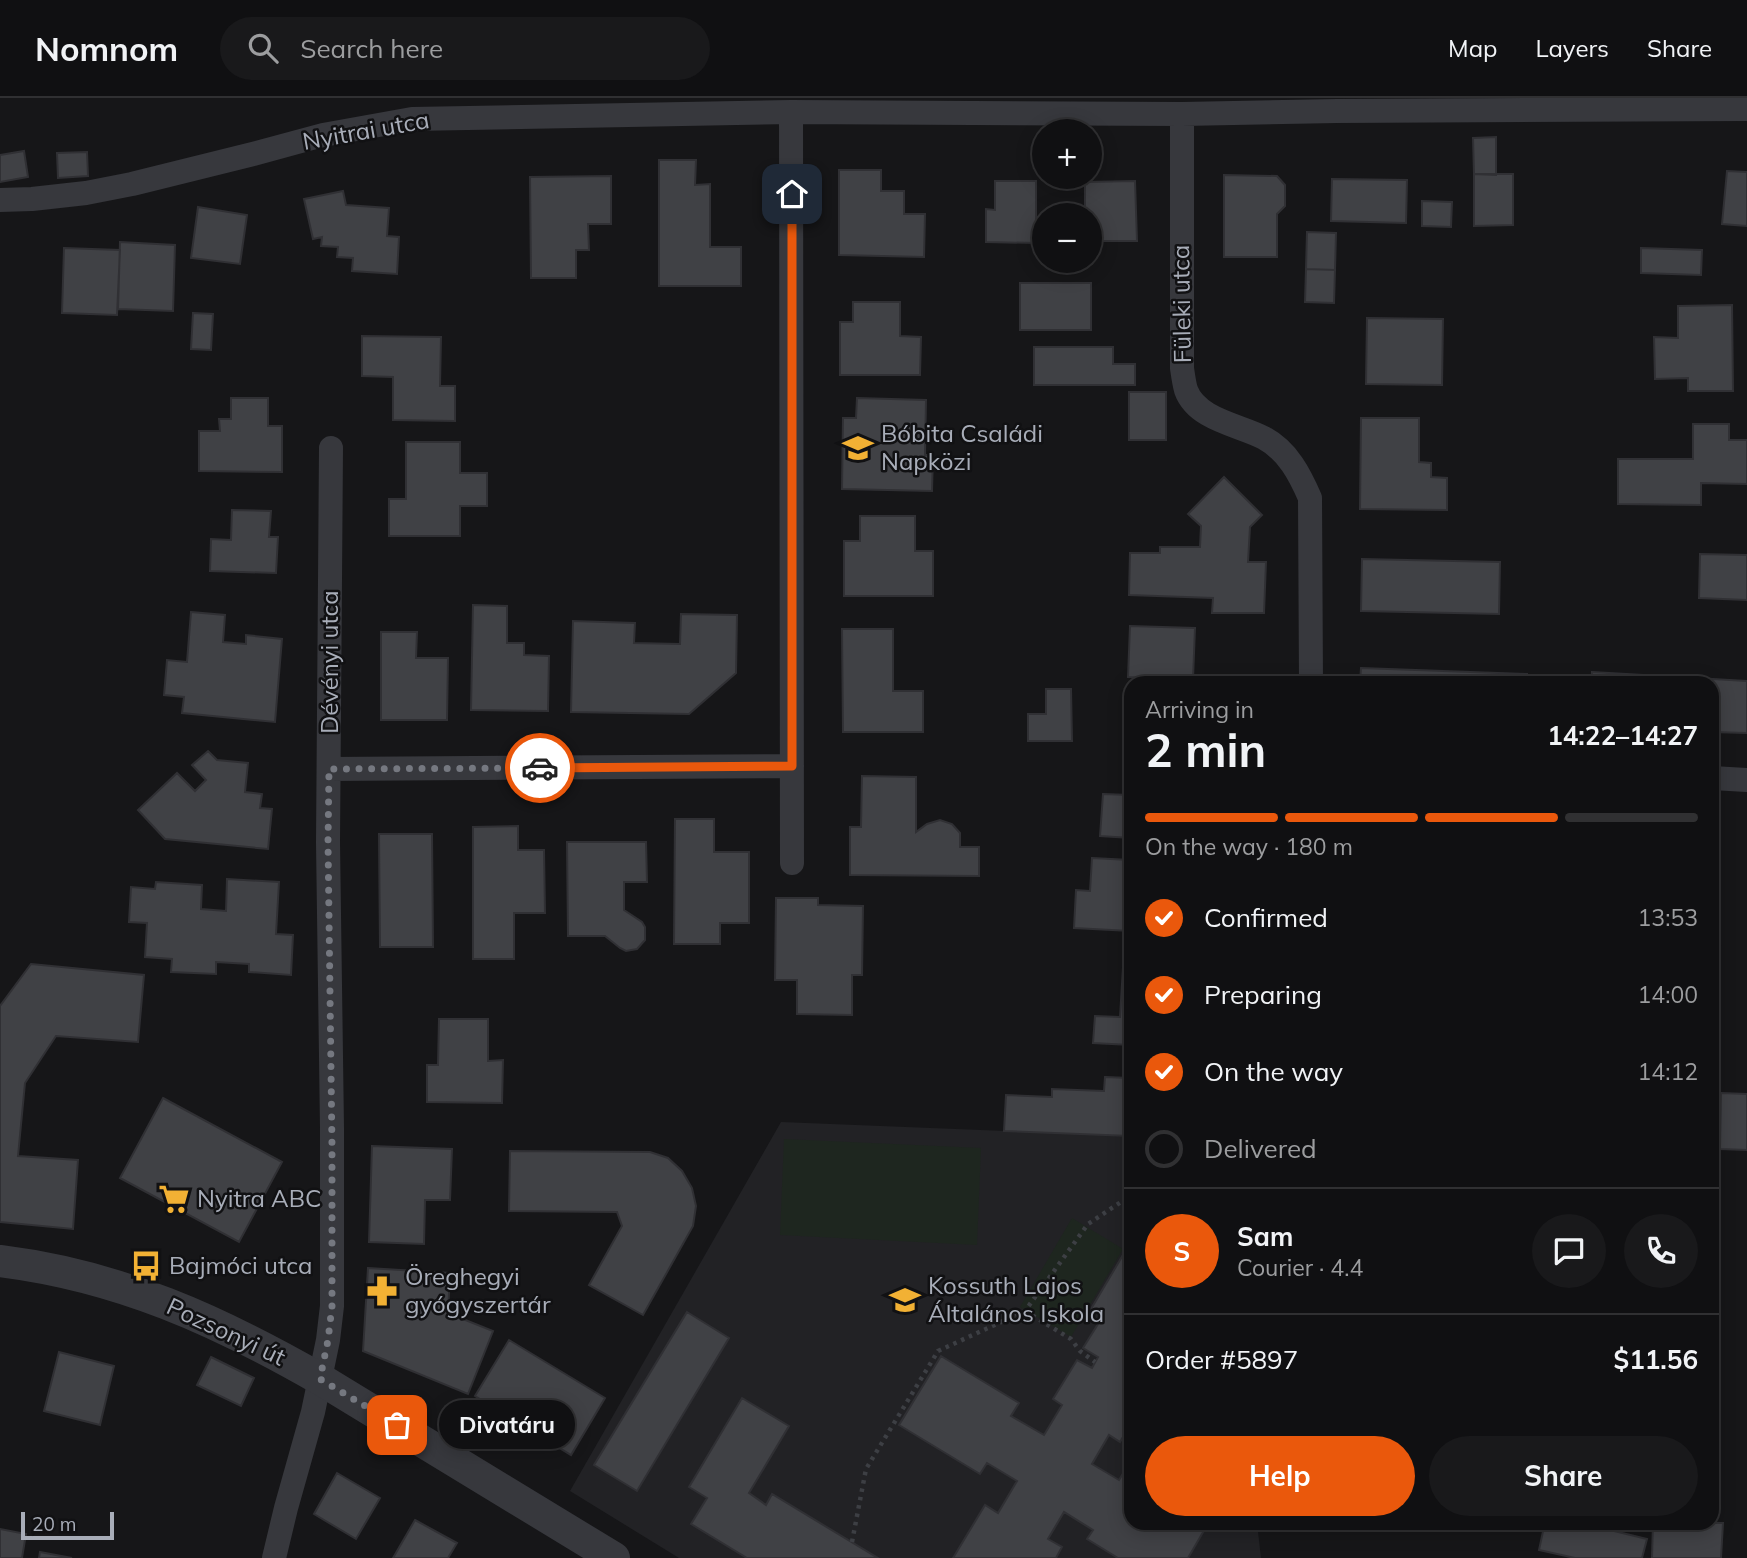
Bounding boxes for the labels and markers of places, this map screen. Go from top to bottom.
pin [762,164,822,224]
place label: Bóbita Családi Napközi [881,418,1043,476]
school or university icon: Bóbita Családi Napközi [841,431,875,465]
supermarket icon: Nyitra ABC [157,1182,191,1216]
place label: Nyitra ABC [197,1183,321,1213]
bus stop icon: Bajmóci utca [129,1249,163,1283]
place label: Bajmóci utca [169,1250,312,1280]
place label: Öreghegyi gyógyszertár [405,1261,551,1319]
place label: Kossuth Lajos Általános Iskola [928,1270,1104,1328]
pharmacy icon: Öreghegyi gyógyszertár [365,1274,399,1308]
school or university icon: Kossuth Lajos Általános Iskola [888,1283,922,1317]
pin [367,1395,427,1455]
callout: Divatáru [439,1400,576,1450]

